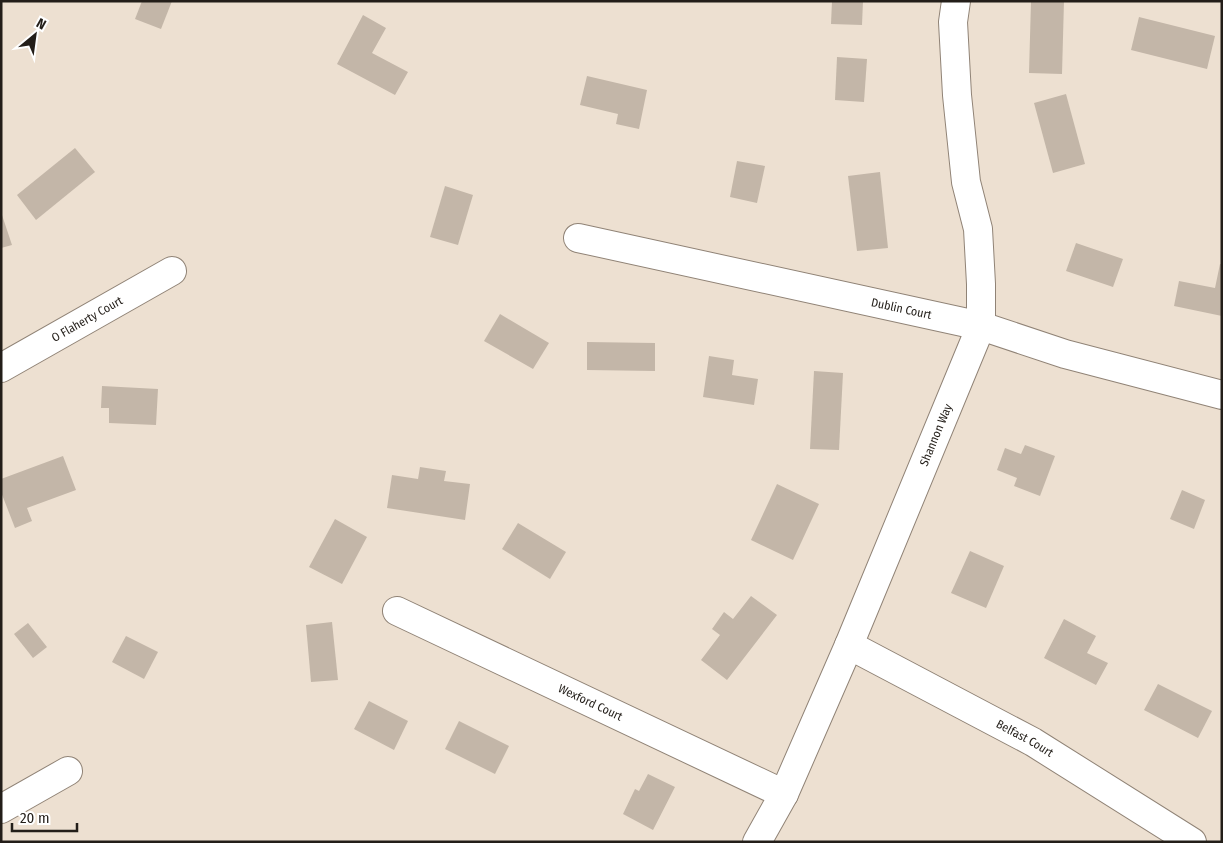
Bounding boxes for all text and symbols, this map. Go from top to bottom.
north arrow [10,10,60,60]
text: N [33,15,49,34]
street label: O Flaherty Court [49,293,125,345]
street label: Dublin Court [870,295,933,322]
street label: Shannon Way [917,401,955,468]
street label: Wexford Court [556,681,625,724]
street label: Belfast Court [994,717,1056,760]
scale bar [12,800,78,832]
text: 20 m [20,809,50,827]

